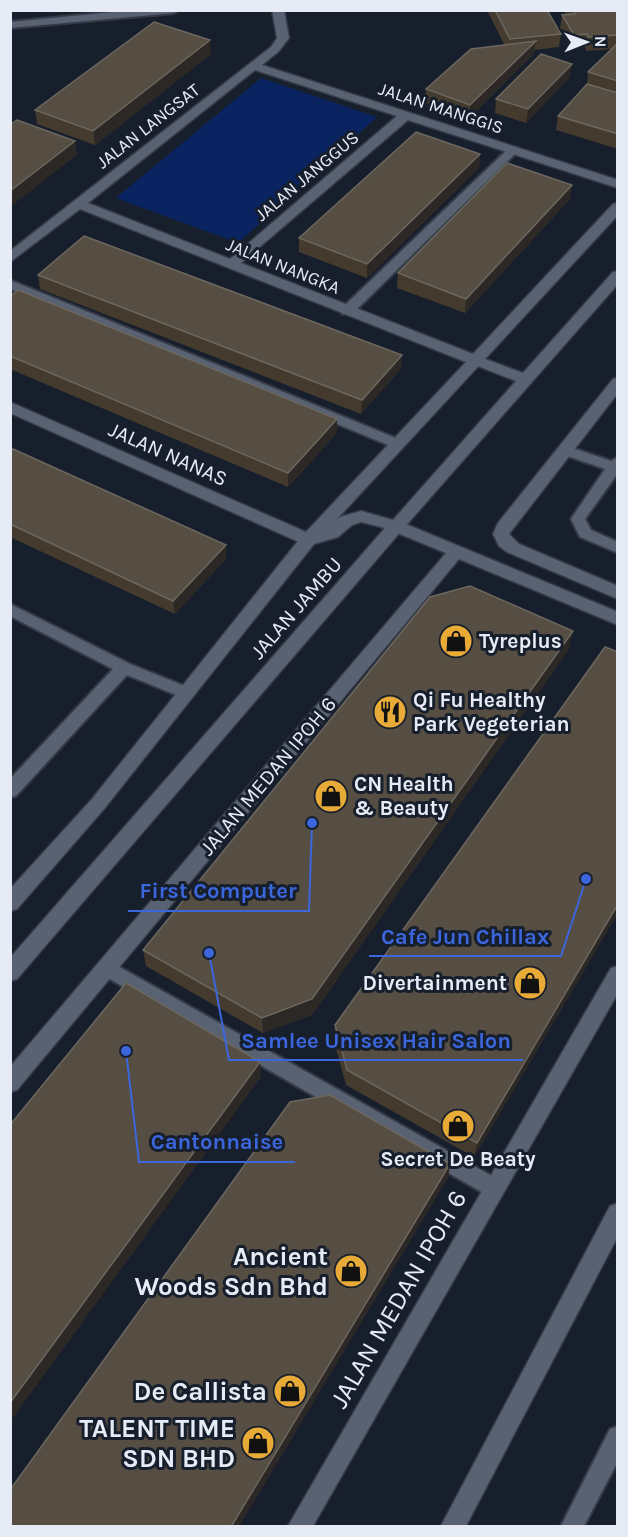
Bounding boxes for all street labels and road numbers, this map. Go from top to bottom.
street label: JALAN MANGGIS [376,77,506,139]
street label: JALAN LANGSAT [92,79,204,173]
street label: JALAN JANGGUS [251,126,363,226]
street label: JALAN NANGKA [223,233,343,299]
street label: JALAN NANAS [105,417,231,491]
street label: JALAN JAMBU [245,552,347,664]
street label: JALAN MEDAN IPOH 6 [195,692,341,860]
street label: JALAN MEDAN IPOH 6 [323,1185,473,1414]

